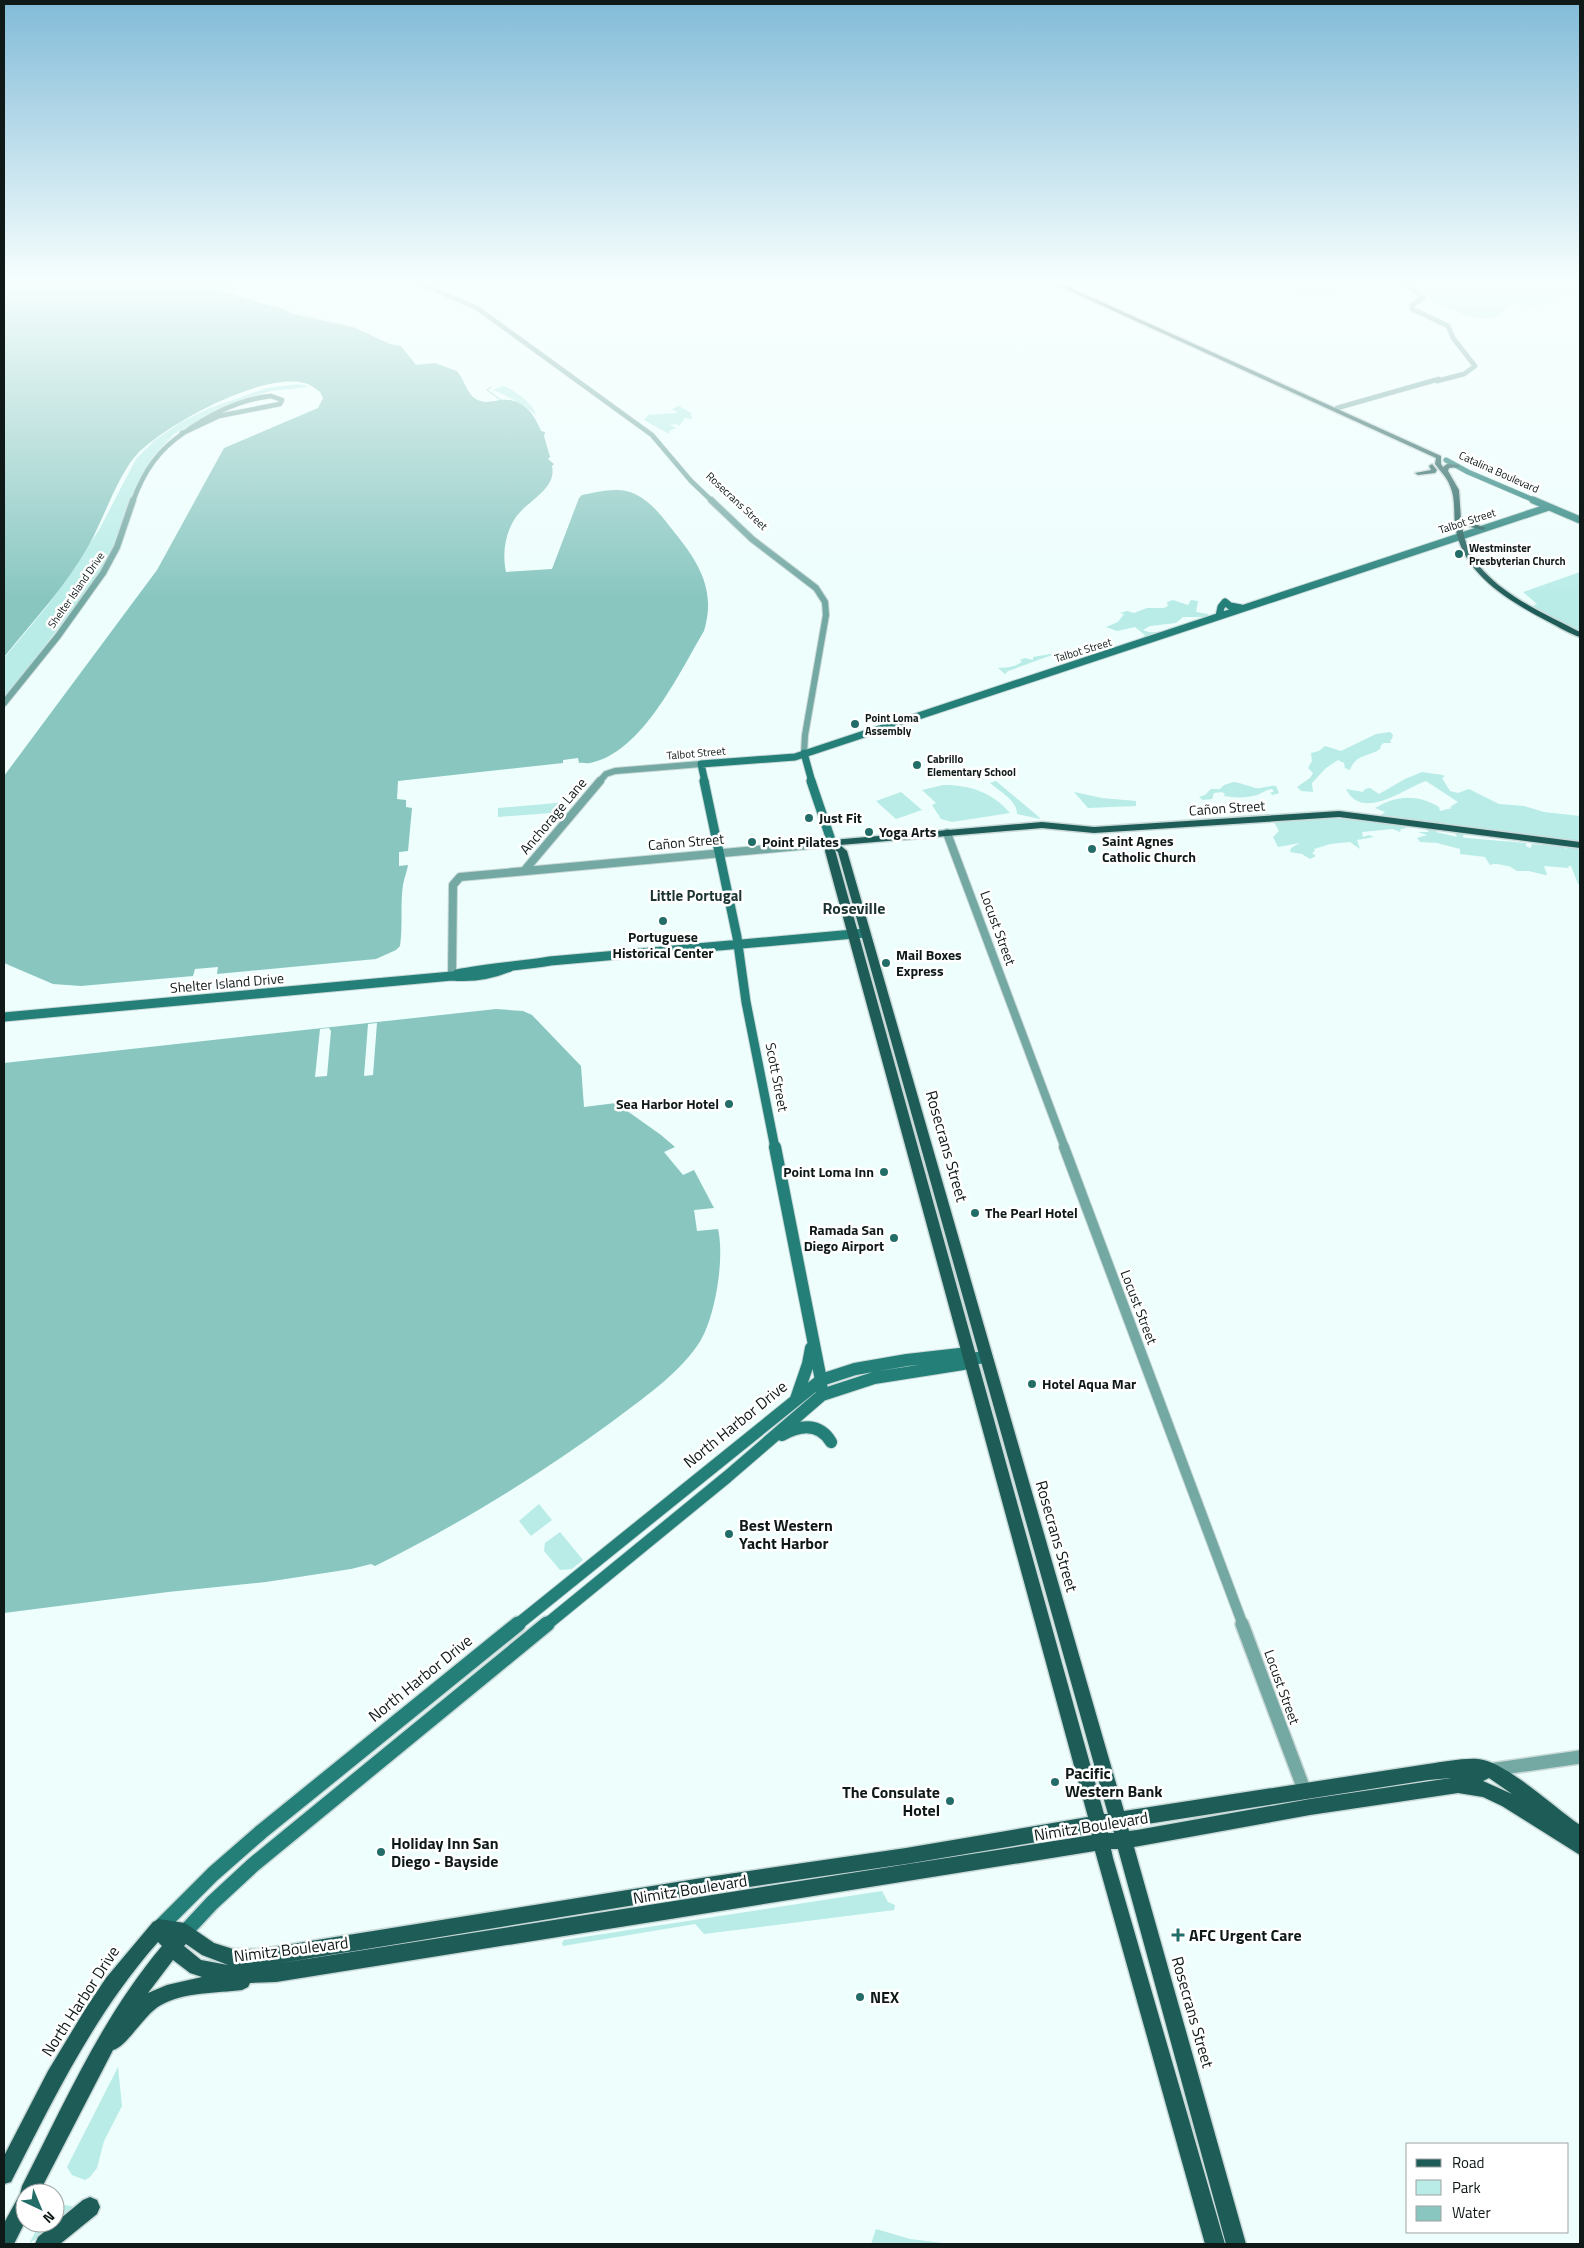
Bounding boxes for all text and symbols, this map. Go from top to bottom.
street label: Catalina Boulevard [1456,447,1542,497]
street label: Rosecrans Street [703,468,771,534]
street label: Talbot Street [1436,504,1498,538]
place label: Westminster Presbyterian Church [1469,540,1566,569]
street label: Shelter Island Drive [44,548,109,631]
marker: Westminster Presbyterian Church [1453,548,1465,560]
street label: Talbot Street [1052,634,1114,666]
place label: Point Loma Assembly [865,710,919,739]
marker: Point Loma Assembly [849,718,861,730]
street label: Talbot Street [666,742,726,764]
place label: Cabrillo Elementary School [927,751,1016,780]
marker: Cabrillo Elementary School [911,759,923,771]
street label: Anchorage Lane [514,773,591,859]
street label: Cañon Street [1188,794,1266,821]
place label: Just Fit [819,807,862,828]
marker: Just Fit [803,812,815,824]
place label: Yoga Arts [879,821,937,842]
marker: Yoga Arts [863,826,875,838]
street label: Cañon Street [647,828,725,855]
place label: Saint Agnes Catholic Church [1102,830,1196,867]
place label: Point Pilates [762,831,839,852]
marker: Point Pilates [746,836,758,848]
marker: Saint Agnes Catholic Church [1086,843,1098,855]
district label: Little Portugal [650,884,742,907]
street label: Locust Street [975,888,1022,968]
district label: Roseville [823,896,885,920]
marker: Portuguese Historical Center [657,915,669,927]
place label: Portuguese Historical Center [612,926,714,963]
place label: Mail Boxes Express [896,944,962,981]
marker: Mail Boxes Express [880,957,892,969]
street label: Shelter Island Drive [169,967,285,998]
street label: Scott Street [761,1041,794,1113]
street label: Rosecrans Street [920,1087,974,1205]
place label: Sea Harbor Hotel [616,1093,719,1114]
marker: Sea Harbor Hotel [723,1098,735,1110]
place label: Point Loma Inn [783,1161,874,1182]
marker: Point Loma Inn [878,1166,890,1178]
place label: The Pearl Hotel [985,1202,1078,1223]
marker: The Pearl Hotel [969,1207,981,1219]
place label: Ramada San Diego Airport [804,1219,884,1256]
marker: Ramada San Diego Airport [888,1232,900,1244]
street label: Locust Street [1116,1267,1163,1347]
place label: Hotel Aqua Mar [1042,1373,1136,1394]
street label: North Harbor Drive [678,1374,792,1474]
marker: Hotel Aqua Mar [1026,1378,1038,1390]
street label: Rosecrans Street [1030,1477,1084,1595]
place label: Best Western Yacht Harbor [739,1513,833,1555]
marker: Best Western Yacht Harbor [723,1528,735,1540]
street label: North Harbor Drive [363,1628,477,1728]
street label: Locust Street [1259,1647,1306,1727]
place label: Pacific Western Bank [1065,1761,1163,1803]
marker: Pacific Western Bank [1049,1776,1061,1788]
place label: The Consulate Hotel [842,1780,940,1822]
marker: The Consulate Hotel [944,1795,956,1807]
street label: Nimitz Boulevard [1032,1805,1150,1847]
place label: Holiday Inn San Diego - Bayside [391,1831,499,1873]
marker: Holiday Inn San Diego - Bayside [375,1846,387,1858]
street label: Nimitz Boulevard [631,1868,749,1910]
place label: AFC Urgent Care [1189,1923,1302,1947]
marker: AFC Urgent Care [1171,1928,1185,1942]
street label: Nimitz Boulevard [232,1930,350,1968]
street label: North Harbor Drive [35,1941,125,2061]
street label: Rosecrans Street [1166,1953,1220,2071]
place label: NEX [870,1985,899,2009]
marker: NEX [854,1991,866,2003]
legend [1406,2143,1569,2233]
text: Road [1452,2151,1484,2174]
text: Park [1452,2176,1481,2199]
north arrow [15,2183,65,2233]
text: Water [1452,2201,1491,2224]
text: N [39,2207,60,2229]

